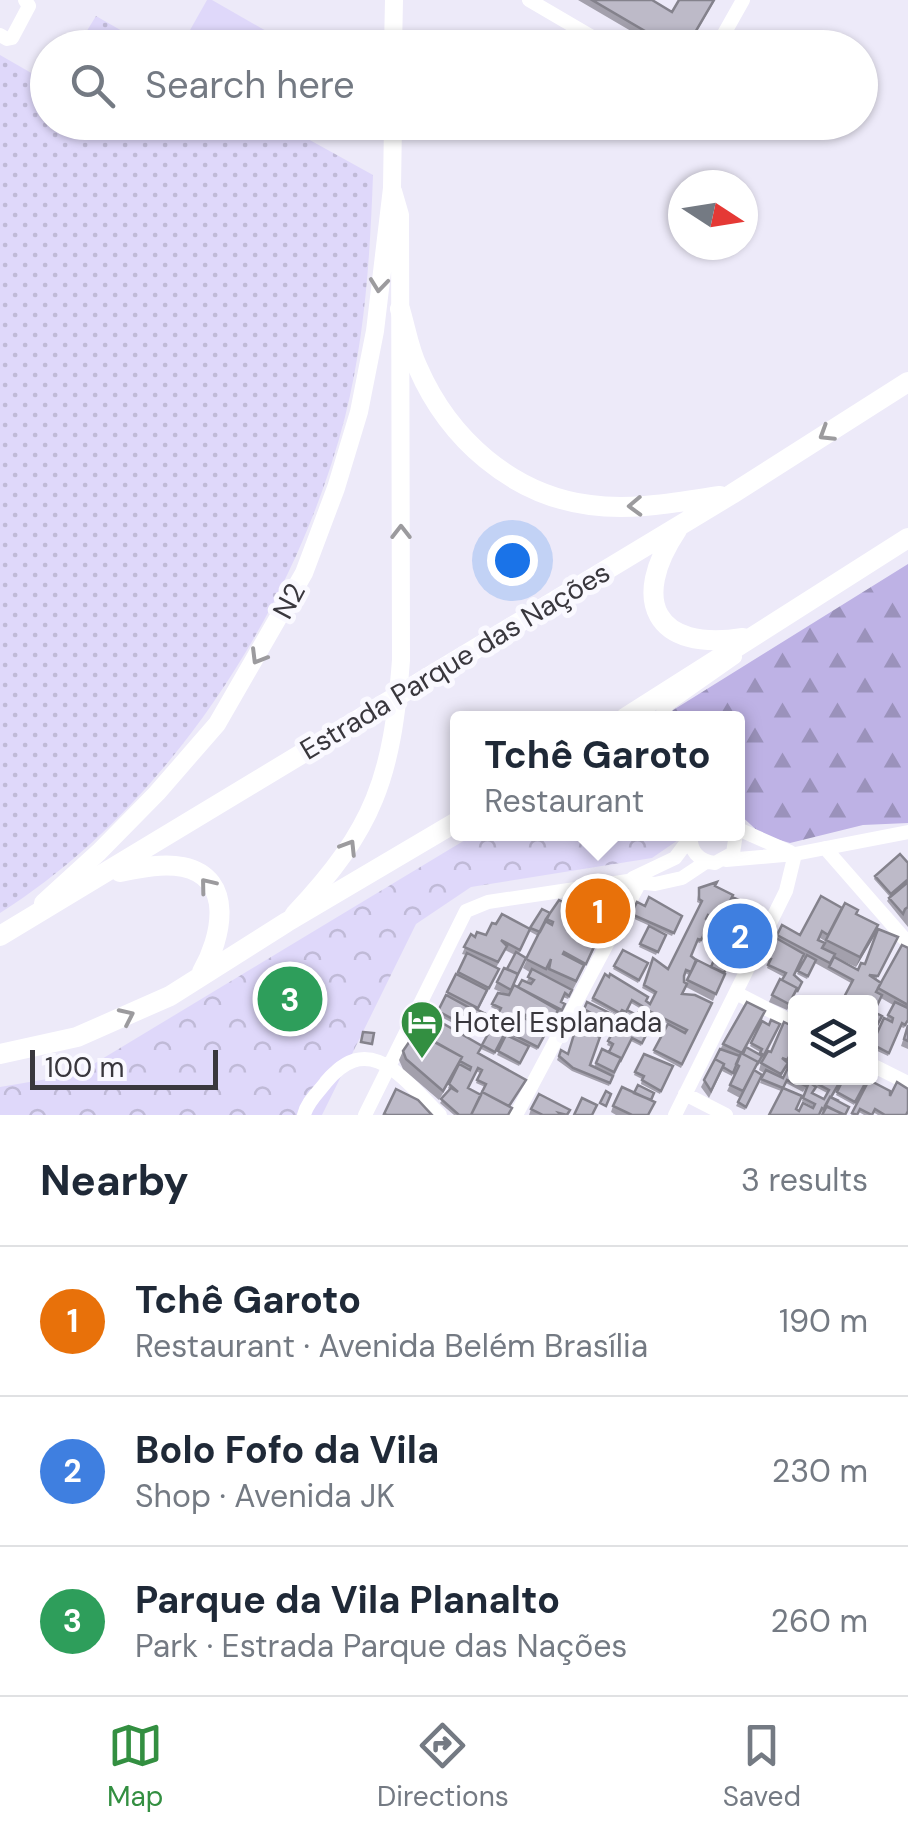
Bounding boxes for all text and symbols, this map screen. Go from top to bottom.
search box [30,30,878,140]
icon: search [65,58,120,113]
text: Search here [145,60,355,110]
north arrow [668,170,758,260]
one-way arrow [369,277,391,293]
one-way arrow [818,422,836,441]
one-way arrow [627,495,643,516]
one-way arrow [390,524,412,540]
your location [487,535,538,586]
street label: Estrada Parque das Nações [293,554,617,768]
street label: N2 [264,577,314,625]
one-way arrow [251,646,270,664]
popup [450,711,745,841]
text: Tchê Garoto [484,730,711,780]
text: Restaurant [484,780,644,822]
one-way arrow [337,840,356,858]
pin: 1 [566,874,630,948]
one-way arrow [201,878,219,896]
pin: 2 [708,898,772,974]
pin: 3 [258,962,322,1036]
map controls [788,995,878,1085]
button: layers [788,995,878,1085]
hotel icon: Hotel Esplanada [399,999,445,1060]
place label: Hotel Esplanada [454,1004,662,1041]
one-way arrow [116,1009,134,1029]
scale bar [30,1045,218,1090]
text: 100 m [45,1049,124,1086]
text: Nearby [40,1153,189,1208]
text: 3 results [741,1159,868,1201]
text: Tchê Garoto [135,1275,361,1325]
text: 1 [67,1300,78,1342]
text: 190 m [779,1300,868,1342]
text: Restaurant · Avenida Belém Brasília [135,1325,648,1367]
text: Bolo Fofo da Vila [135,1425,439,1475]
text: 2 [63,1450,82,1492]
text: 230 m [772,1450,868,1492]
text: Shop · Avenida JK [135,1475,395,1517]
text: Parque da Vila Planalto [135,1575,560,1625]
text: 3 [63,1600,82,1642]
text: 260 m [771,1600,868,1642]
text: Park · Estrada Parque das Nações [135,1625,627,1667]
tab: Map [107,1718,163,1815]
tab: Directions [377,1718,509,1815]
tab: Saved [723,1718,801,1815]

